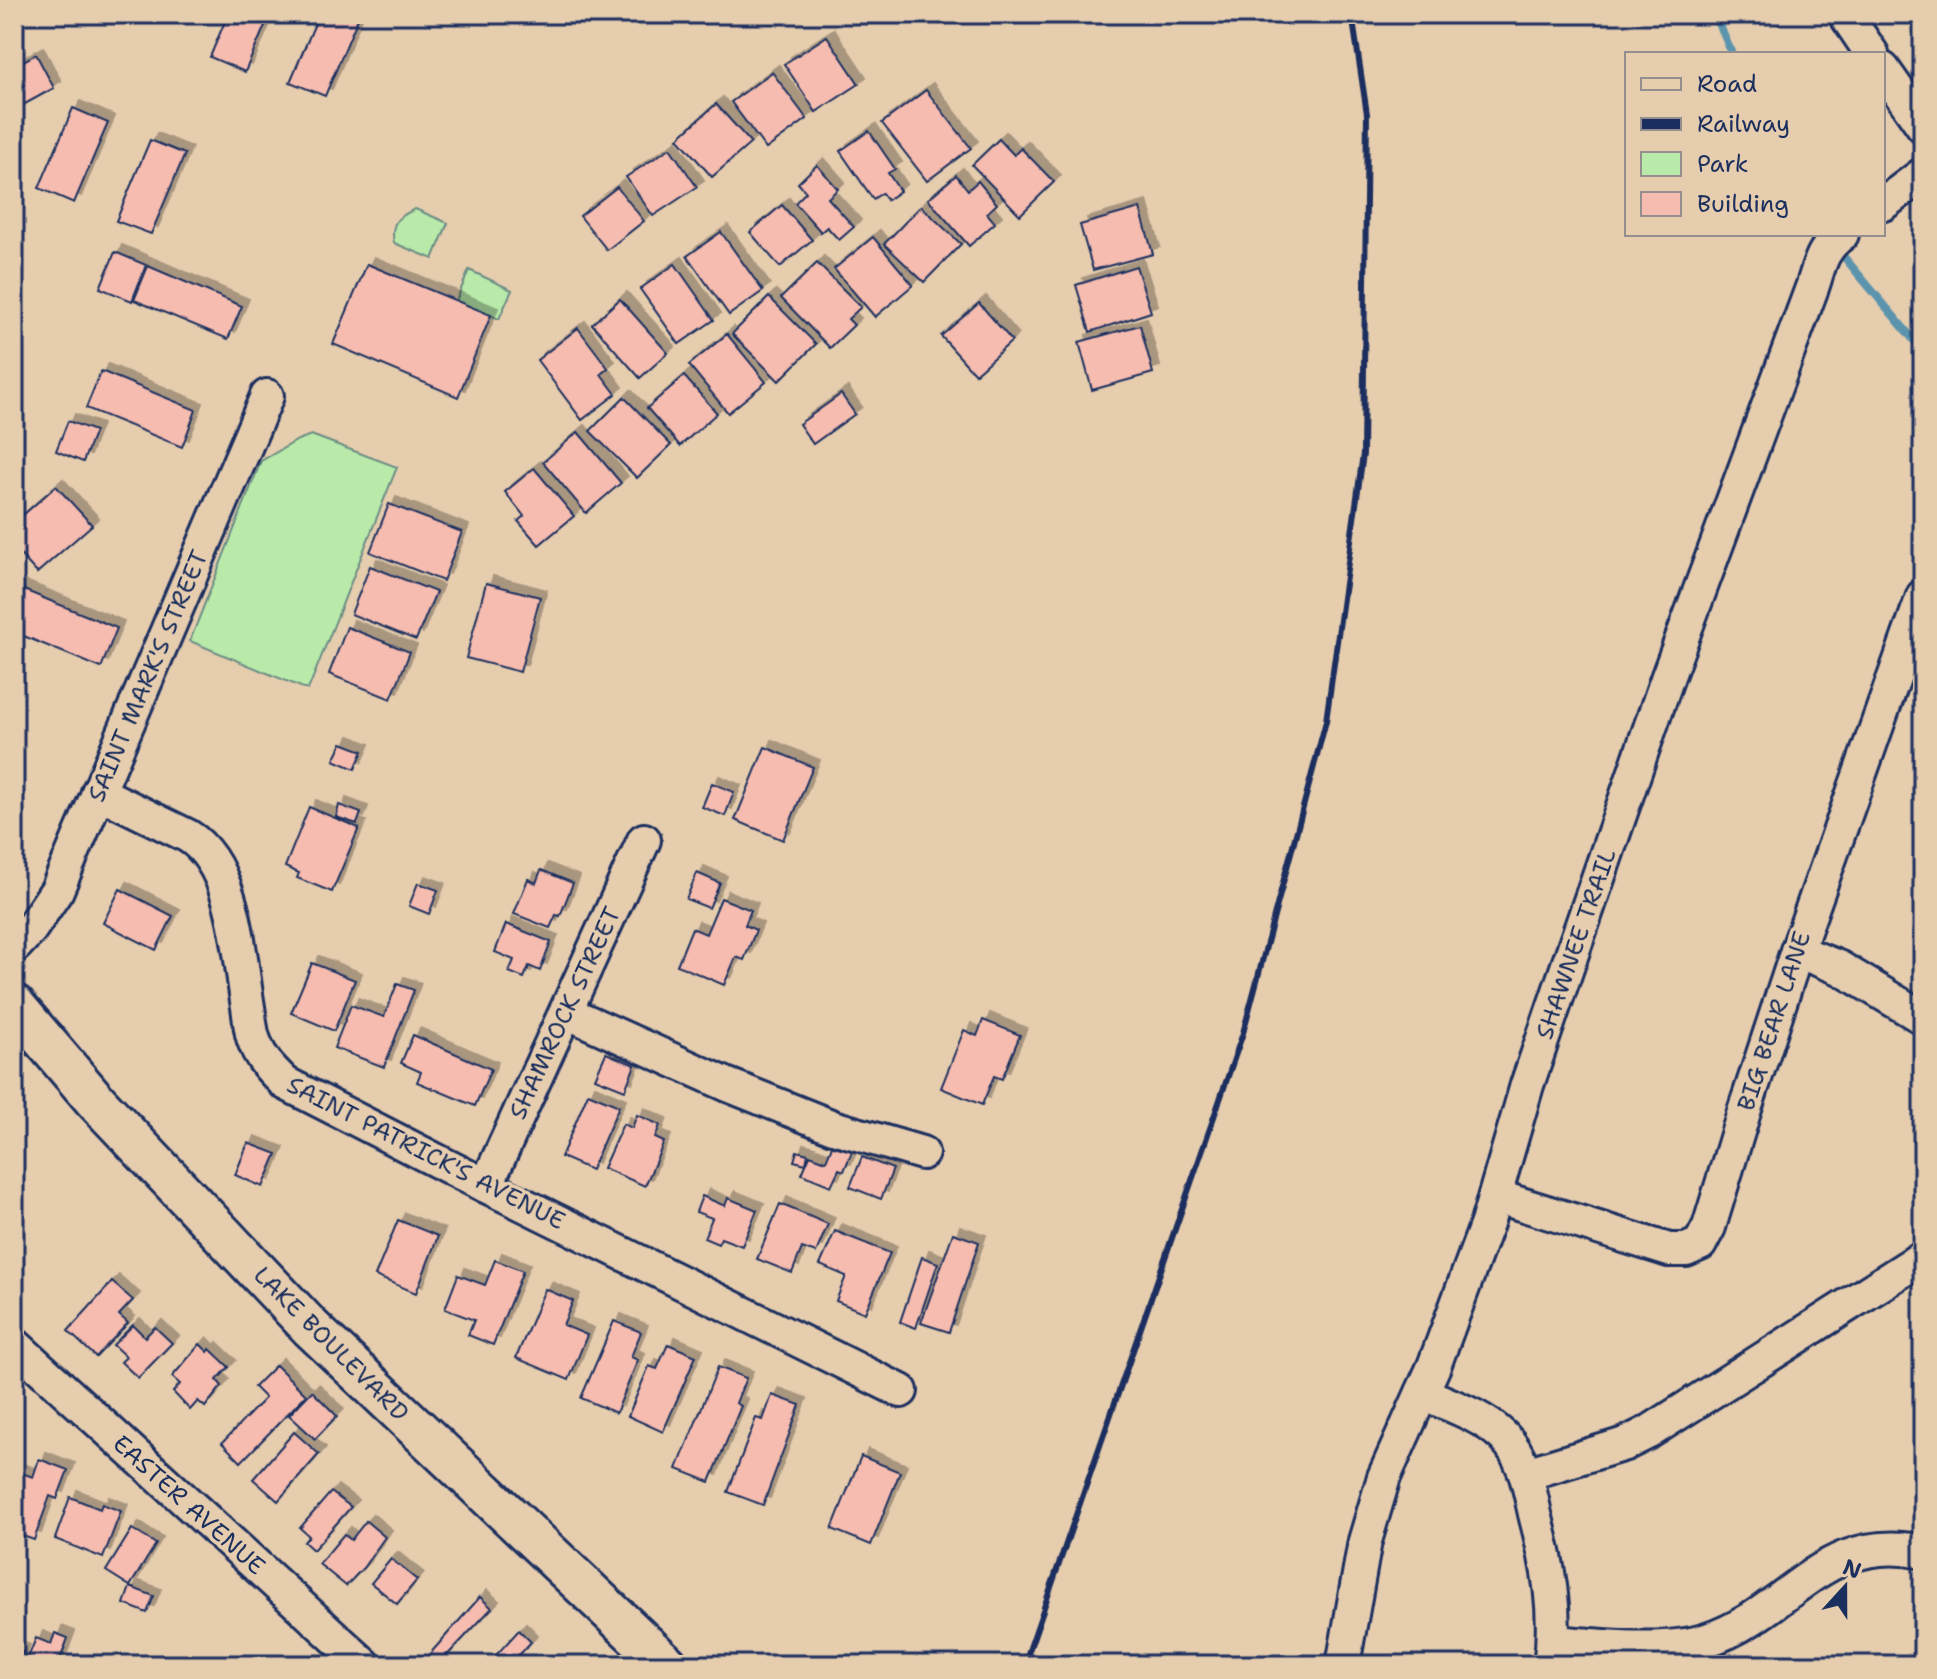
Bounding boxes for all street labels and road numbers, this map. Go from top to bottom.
street label: SAINT MARK'S STREET [80,545,216,807]
street label: SHAWNEE TRAIL [1528,845,1624,1043]
street label: SHAMROCK STREET [502,901,628,1124]
street label: BIG BEAR LANE [1730,927,1818,1115]
street label: SAINT PATRICK'S AVENUE [281,1069,571,1237]
street label: LAKE BOULEVARD [246,1259,416,1429]
street label: EASTER AVENUE [106,1428,272,1582]

